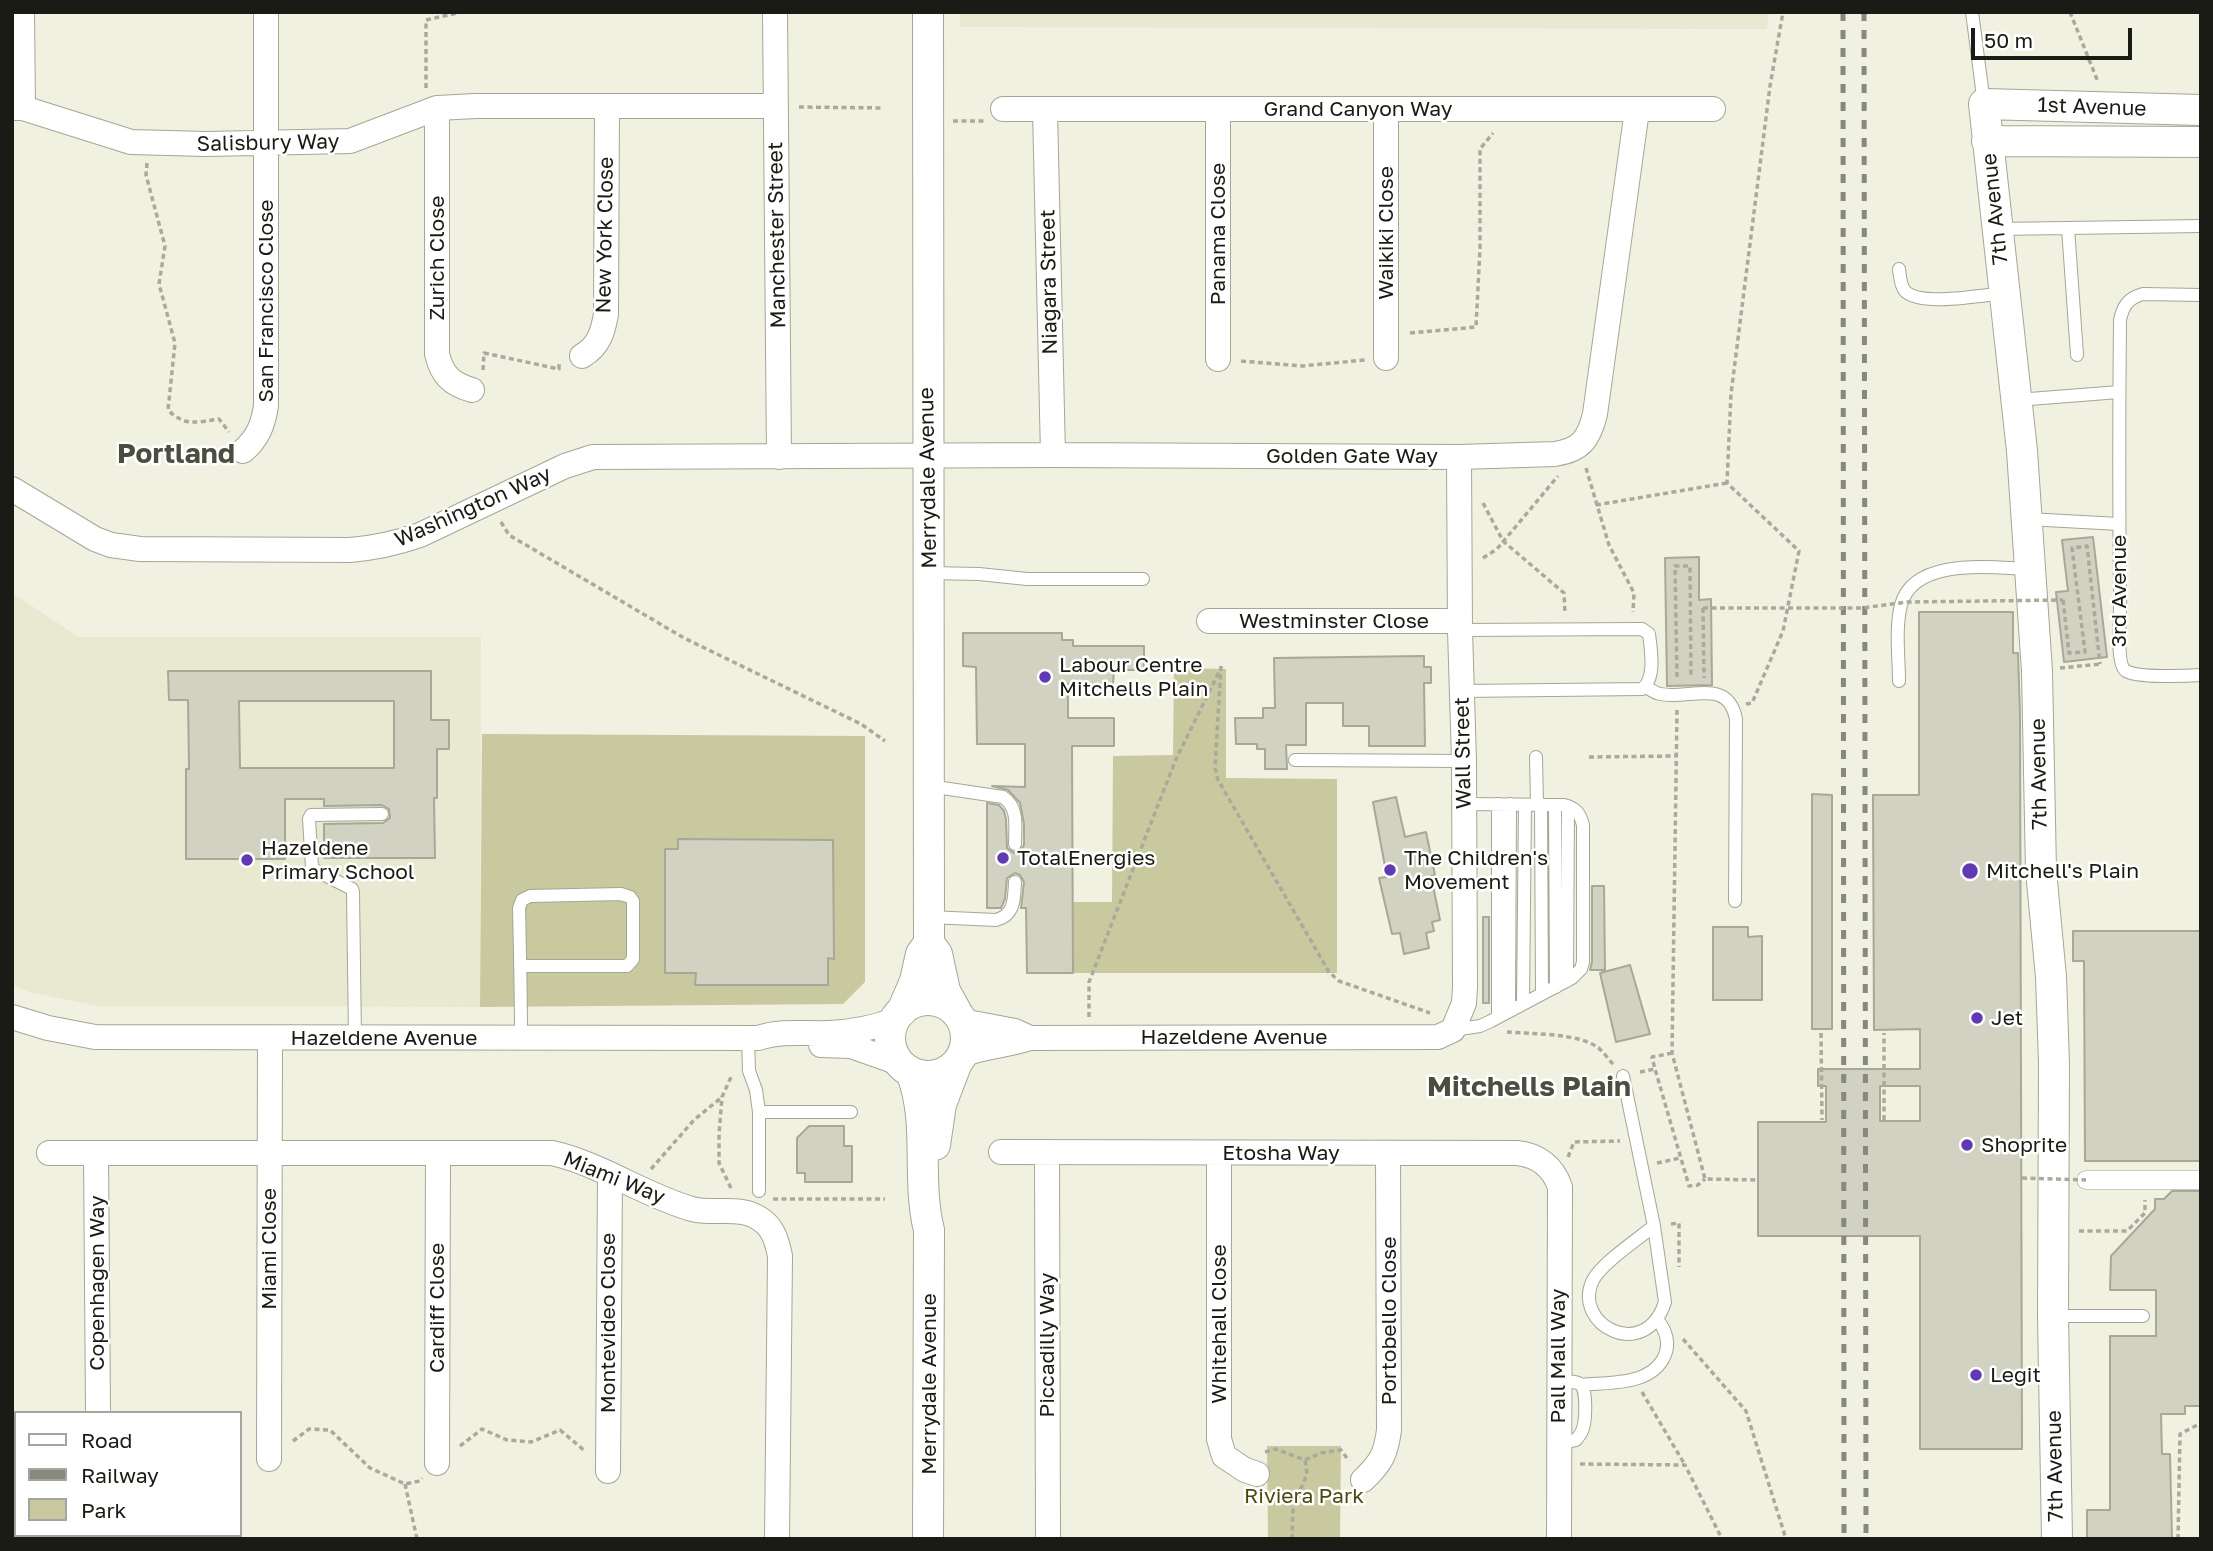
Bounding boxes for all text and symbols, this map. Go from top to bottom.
scale bar [1975,14,2136,58]
text: 50 m [1984,27,2033,53]
street label: 1st Avenue [2037,93,2147,121]
street label: Grand Canyon Way [1264,96,1452,122]
street label: Salisbury Way [196,129,340,157]
street label: Manchester Street [763,141,791,329]
street label: 7th Avenue [1977,152,2013,266]
street label: New York Close [591,157,619,313]
street label: Panama Close [1205,163,1231,305]
street label: Waikiki Close [1373,166,1399,300]
street label: Zurich Close [424,195,450,321]
street label: San Francisco Close [253,200,279,402]
street label: Niagara Street [1035,209,1063,355]
street label: Merrydale Avenue [914,387,942,569]
district label: Portland [117,437,235,471]
street label: Golden Gate Way [1266,443,1438,469]
street label: Washington Way [391,461,555,553]
street label: 3rd Avenue [2106,535,2132,647]
street label: Westminster Close [1239,608,1429,634]
place label: Labour Centre Mitchells Plain [1059,652,1208,702]
marker: Labour Centre Mitchells Plain [1037,669,1053,685]
street label: Wall Street [1449,697,1477,809]
street label: 7th Avenue [2025,718,2053,830]
place label: Hazeldene Primary School [261,835,415,885]
place label: TotalEnergies [1017,845,1155,871]
place label: The Children's Movement [1404,845,1548,895]
marker: TotalEnergies [995,850,1011,866]
marker: Hazeldene Primary School [239,852,255,868]
place label: Mitchell's Plain [1986,858,2139,884]
marker: Mitchell's Plain [1960,861,1980,881]
marker: The Children's Movement [1382,862,1398,878]
place label: Jet [1991,1005,2023,1031]
marker: Jet [1969,1010,1985,1026]
street label: Hazeldene Avenue [1141,1024,1327,1050]
street label: Hazeldene Avenue [291,1025,477,1051]
district label: Mitchells Plain [1427,1070,1631,1104]
place label: Shoprite [1981,1132,2067,1158]
marker: Shoprite [1959,1137,1975,1153]
street label: Etosha Way [1222,1140,1340,1166]
street label: Miami Way [559,1146,669,1210]
street label: Miami Close [256,1188,282,1310]
street label: Copenhagen Way [84,1195,110,1371]
street label: Montevideo Close [595,1233,621,1413]
street label: Portobello Close [1376,1237,1402,1405]
street label: Cardiff Close [424,1243,450,1373]
street label: Whitehall Close [1206,1244,1232,1404]
street label: Piccadilly Way [1034,1272,1060,1418]
street label: Pall Mall Way [1545,1288,1571,1424]
street label: Merrydale Avenue [916,1293,942,1475]
place label: Legit [1990,1362,2041,1388]
marker: Legit [1968,1367,1984,1383]
street label: 7th Avenue [2041,1410,2069,1522]
legend [14,1411,242,1537]
text: Road [81,1427,132,1453]
text: Railway [81,1462,159,1488]
park label: Riviera Park [1244,1483,1364,1509]
text: Park [81,1497,126,1523]

